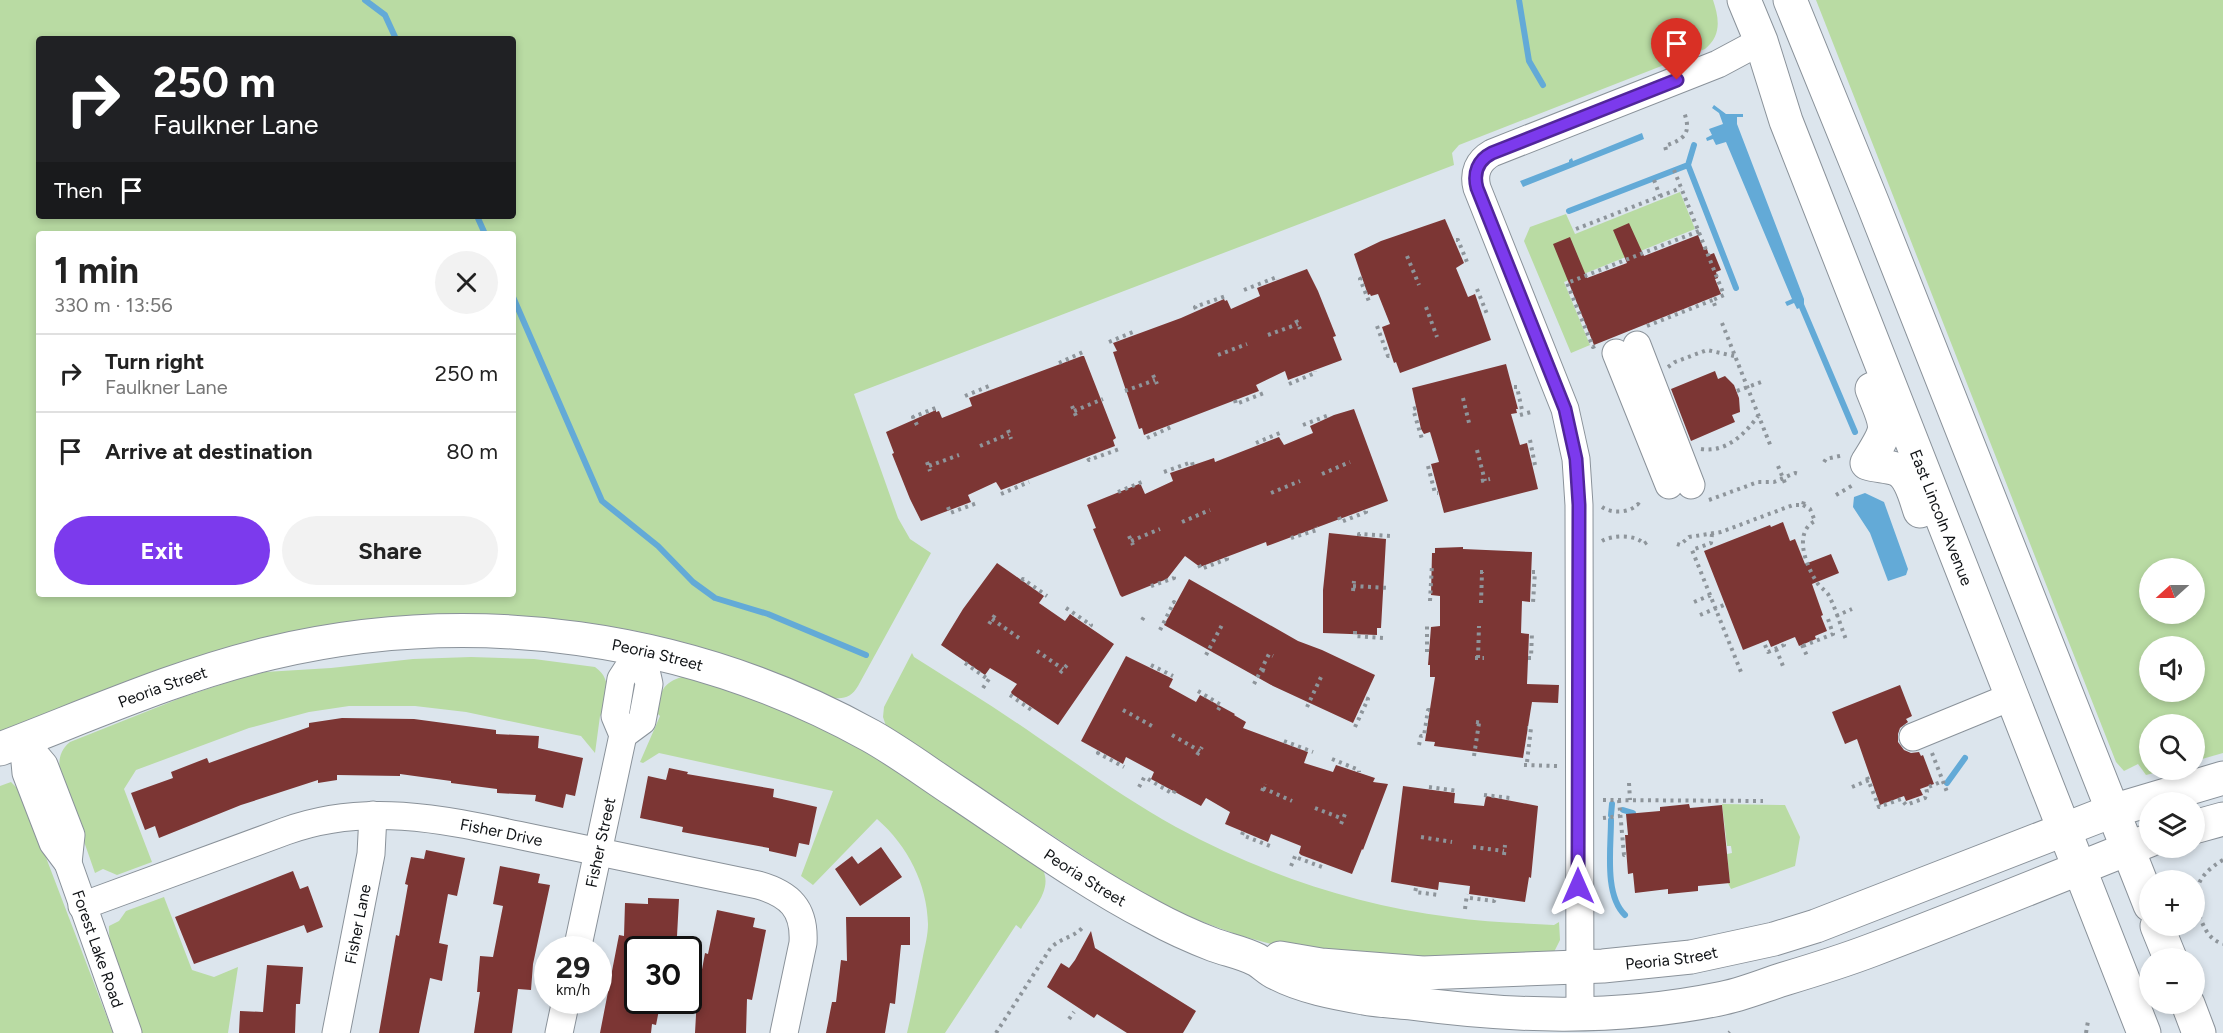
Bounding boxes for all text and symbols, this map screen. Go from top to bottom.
pin [1651,18,1702,80]
icon: arrive [1660,27,1693,60]
text: 250 m [153,57,276,108]
icon: right [54,60,132,138]
text: Faulkner Lane [153,108,319,141]
icon: arrive [115,174,148,207]
text: Then [54,177,103,204]
text: 1 min [54,249,139,292]
button: close [435,251,498,314]
text: 330 m · 13:56 [54,293,173,317]
text: Turn right [105,348,204,375]
icon: right [54,357,87,390]
text: 250 m [435,360,498,387]
text: Faulkner Lane [105,375,228,399]
icon: arrive [54,435,87,468]
text: Arrive at destination [105,438,313,465]
text: 80 m [446,438,498,465]
street label: East Lincoln Avenue [1906,447,1976,589]
button: Exit [54,516,270,585]
button: Share [282,516,498,585]
north arrow [2139,558,2205,624]
map controls [2139,558,2205,1014]
street label: Peoria Street [610,635,705,675]
button: sound [2139,636,2205,702]
street label: Peoria Street [115,663,209,712]
button: search [2139,714,2205,780]
button: layers [2139,792,2205,858]
street label: Fisher Street [582,796,619,889]
street label: Fisher Drive [459,815,545,850]
street label: Peoria Street [1040,845,1129,910]
position arrow [1546,854,1610,918]
button: + [2139,870,2205,936]
street label: Fisher Lane [341,882,375,966]
street label: Forest Lake Road [68,888,127,1010]
speed limit sign: 30 [624,936,702,1014]
street label: Peoria Street [1624,942,1720,974]
button: − [2139,948,2205,1014]
text: 29 [556,949,590,986]
text: km/h [556,981,590,999]

